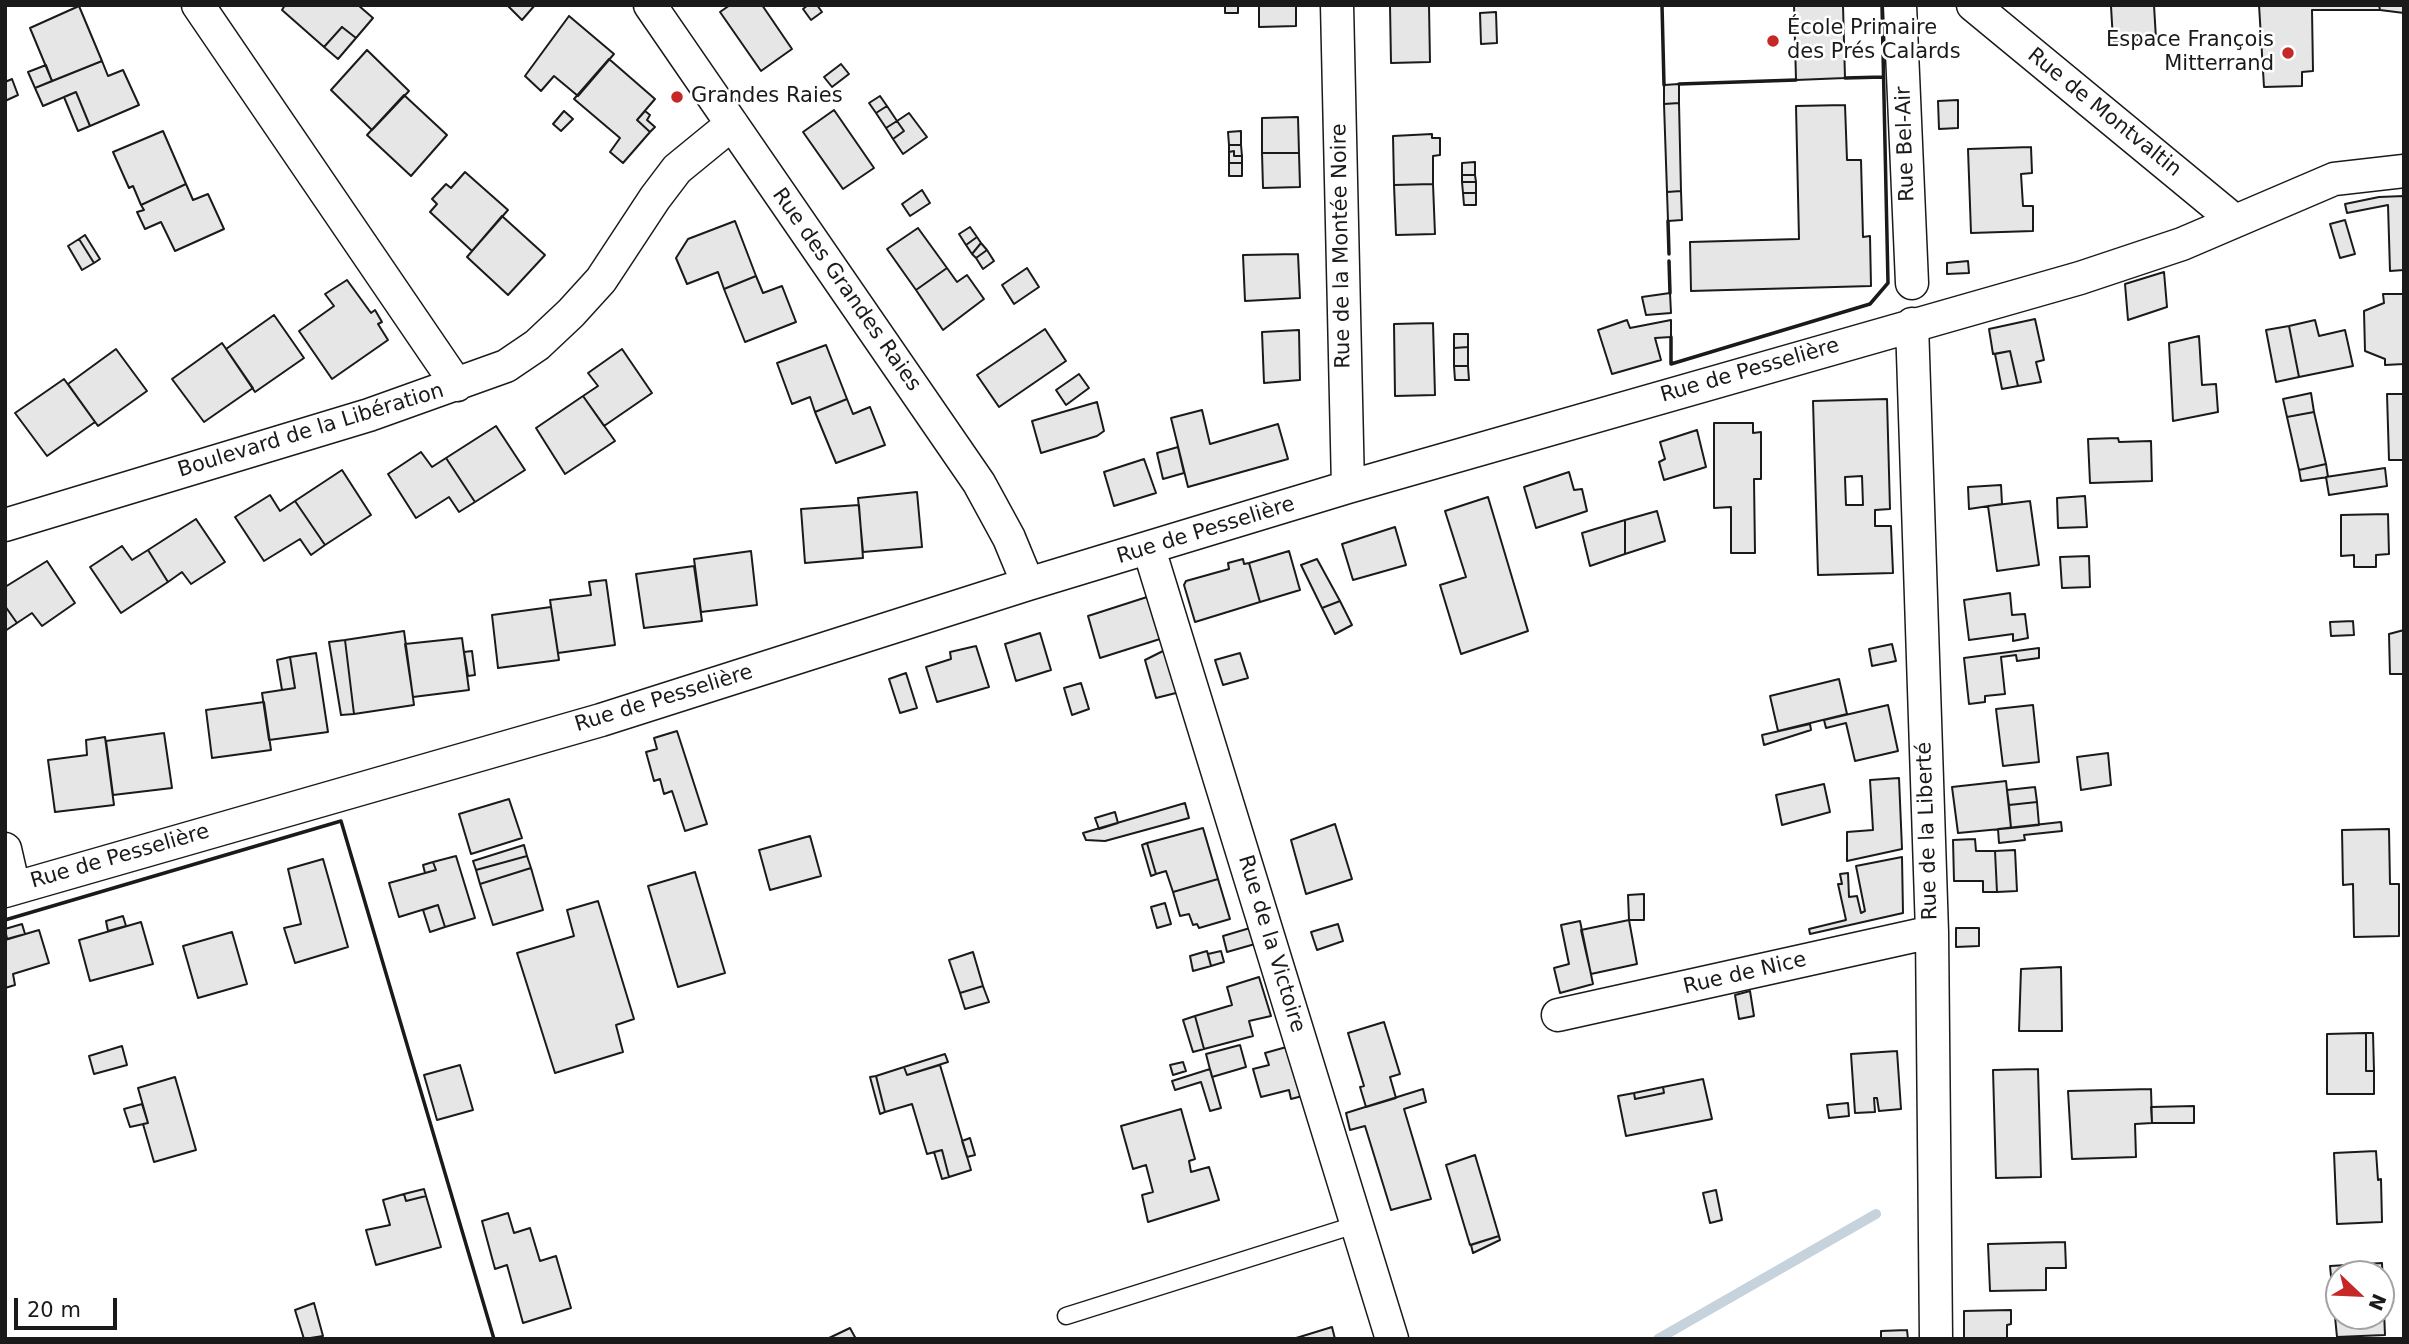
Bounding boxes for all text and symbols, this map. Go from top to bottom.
place label: École Primaire des Prés Calards [1787,16,1961,66]
place label: Espace François Mitterrand [2106,28,2274,78]
marker: École Primaire des Prés Calards [1765,33,1781,49]
street label: Rue de Montvaltin [2022,43,2186,183]
marker: Espace François Mitterrand [2280,45,2296,61]
place label: Grandes Raies [691,84,843,110]
street label: Rue Bel-Air [1891,86,1921,202]
marker: Grandes Raies [669,89,685,105]
street label: Rue de la Montée Noire [1327,123,1357,369]
street label: Rue des Grandes Raies [766,184,926,396]
street label: Rue de Pesselière [1658,333,1842,409]
street label: Boulevard de la Libération [175,379,447,483]
street label: Rue de Pesselière [1114,492,1298,570]
street label: Rue de Pesselière [572,660,756,738]
street label: Rue de la Liberté [1912,741,1944,921]
street label: Rue de Pesselière [28,819,212,895]
street label: Rue de la Victoire [1232,852,1310,1036]
street label: Rue de Nice [1681,948,1809,1000]
north arrow [2325,1260,2395,1330]
scale bar [18,1284,121,1328]
text: N [2364,1291,2391,1314]
text: 20 m [27,1298,81,1322]

